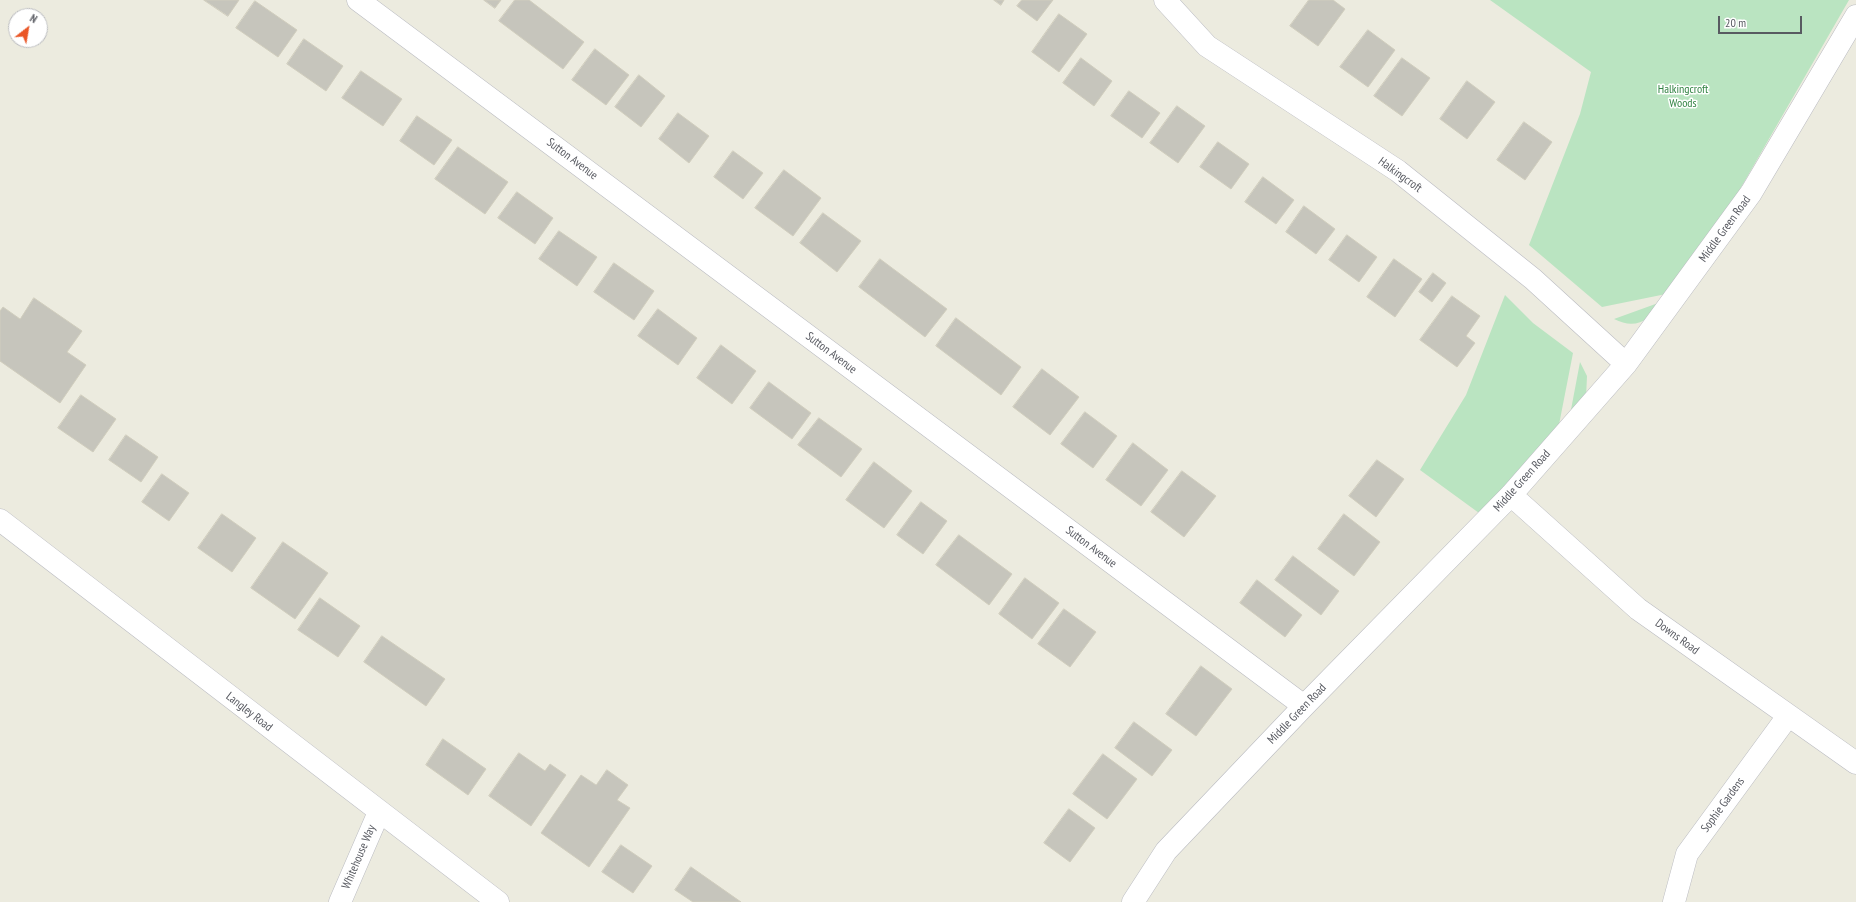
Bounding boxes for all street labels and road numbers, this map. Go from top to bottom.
street label: Sutton Avenue [544,135,600,183]
street label: Halkingcroft [1375,154,1425,196]
street label: Middle Green Road [1696,193,1754,265]
street label: Sutton Avenue [803,329,859,377]
street label: Middle Green Road [1490,447,1554,515]
street label: Sutton Avenue [1063,523,1119,571]
street label: Downs Road [1652,616,1702,658]
street label: Middle Green Road [1265,681,1329,747]
street label: Langley Road [223,689,275,735]
street label: Sophie Gardens [1698,775,1748,835]
street label: Whitehouse Way [339,823,379,891]

